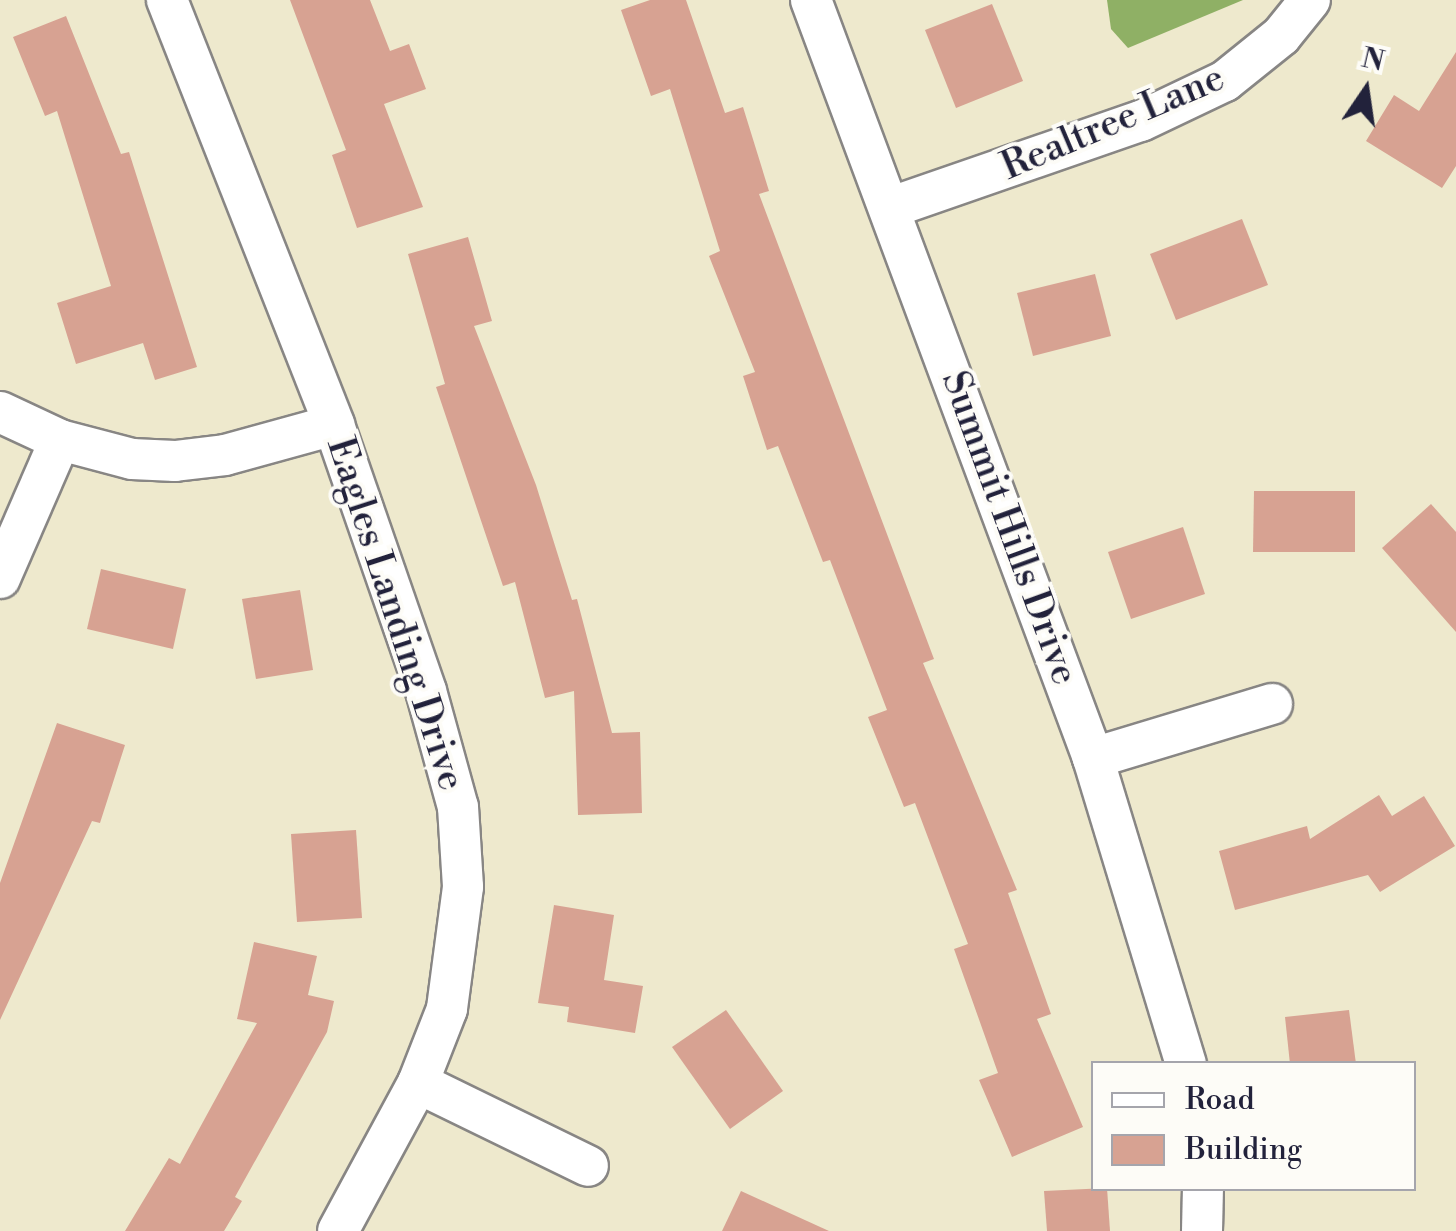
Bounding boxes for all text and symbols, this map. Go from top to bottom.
north arrow [1316,40,1416,140]
text: N [1358,41,1388,80]
street label: Realtree Lane [995,56,1231,190]
street label: Summit Hills Drive [931,365,1087,691]
street label: Eagles Landing Drive [316,432,474,796]
legend [1091,1061,1416,1191]
text: Road [1185,1081,1255,1119]
text: Building [1185,1131,1302,1169]

